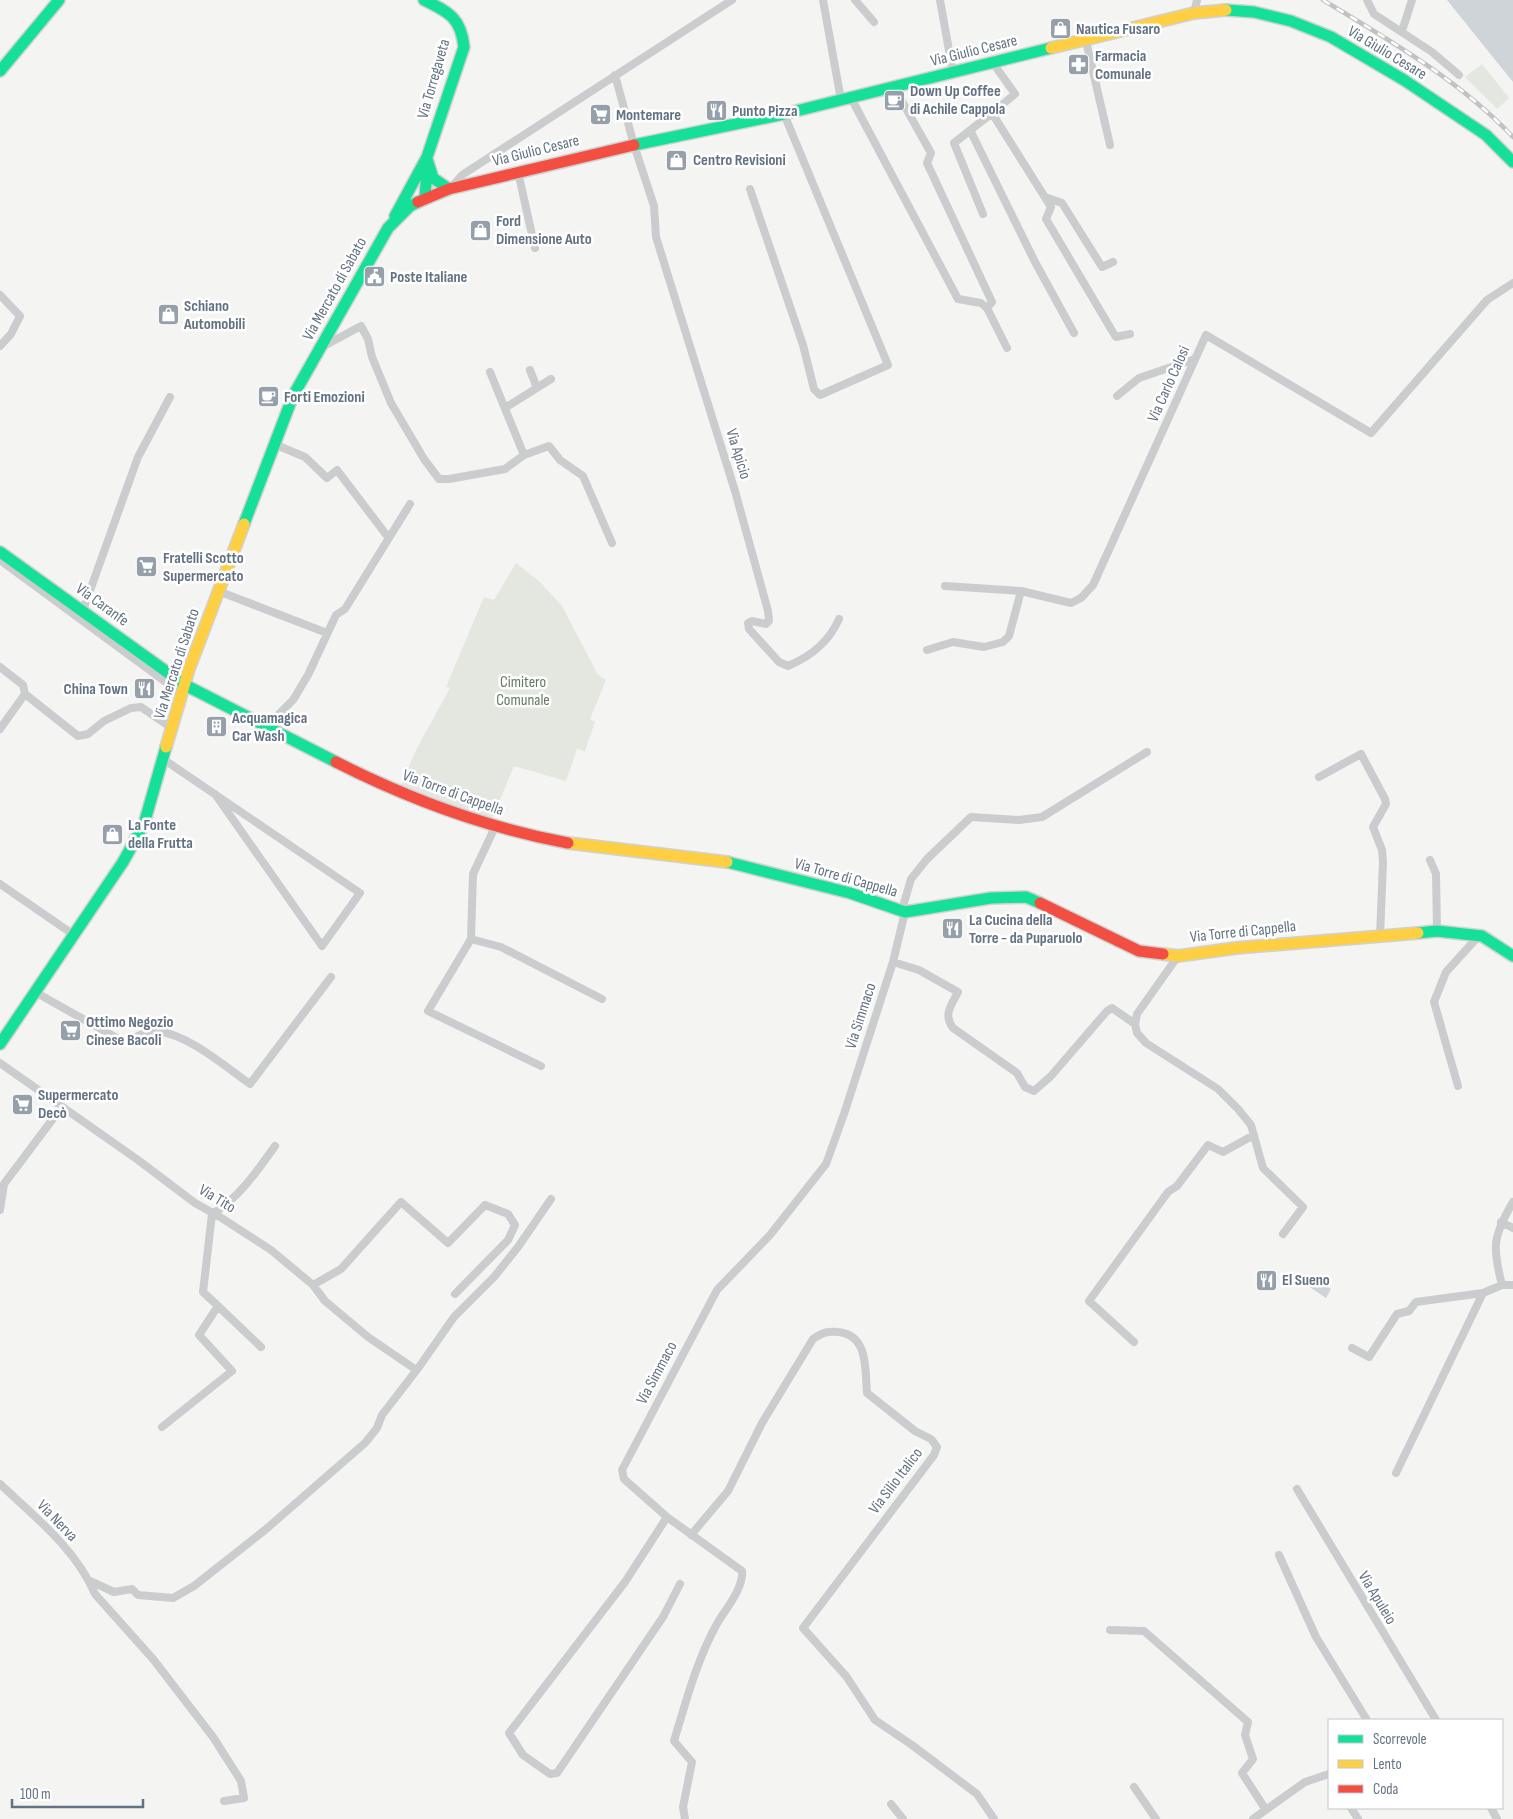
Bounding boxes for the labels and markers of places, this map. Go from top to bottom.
shop icon: Nautica Fusaro [1048,17,1072,41]
place label: Nautica Fusaro [1076,20,1160,39]
place label: Farmacia Comunale [1095,47,1152,84]
pharmacy icon: Farmacia Comunale [1067,53,1091,77]
place label: Down Up Coffee di Achile Cappola [910,82,1005,119]
cafe icon: Down Up Coffee di Achile Cappola [882,88,906,112]
restaurant icon: Punto Pizza [704,99,728,123]
place label: Punto Pizza [732,102,797,121]
supermarket icon: Montemare [588,103,612,127]
place label: Montemare [616,106,681,125]
shop icon: Centro Revisioni [665,148,689,172]
place label: Centro Revisioni [693,151,786,170]
place label: Ford Dimensione Auto [496,212,592,249]
shop icon: Ford Dimensione Auto [468,218,492,242]
public building icon: Poste Italiane [362,265,386,289]
place label: Poste Italiane [390,268,468,287]
place label: Schiano Automobili [183,297,245,334]
shop icon: Schiano Automobili [156,303,180,327]
cafe icon: Forti Emozioni [256,385,280,409]
place label: Forti Emozioni [284,388,365,407]
place label: Fratelli Scotto Supermercato [163,549,244,586]
supermarket icon: Fratelli Scotto Supermercato [135,555,159,579]
restaurant icon: China Town [132,677,156,701]
place label: China Town [64,680,128,699]
place label: Acquamagica Car Wash [231,709,307,746]
building icon: Acquamagica Car Wash [204,715,228,739]
place label: La Fonte della Frutta [128,816,193,853]
shop icon: La Fonte della Frutta [100,822,124,846]
place label: La Cucina della Torre - da Puparuolo [969,911,1082,948]
restaurant icon: La Cucina della Torre - da Puparuolo [941,917,965,941]
place label: Ottimo Negozio Cinese Bacoli [86,1013,173,1050]
supermarket icon: Ottimo Negozio Cinese Bacoli [58,1019,82,1043]
place label: Supermercato Decò [38,1086,118,1123]
supermarket icon: Supermercato Decò [10,1092,34,1116]
restaurant icon: El Sueno [1254,1268,1278,1292]
place label: El Sueno [1282,1271,1330,1290]

